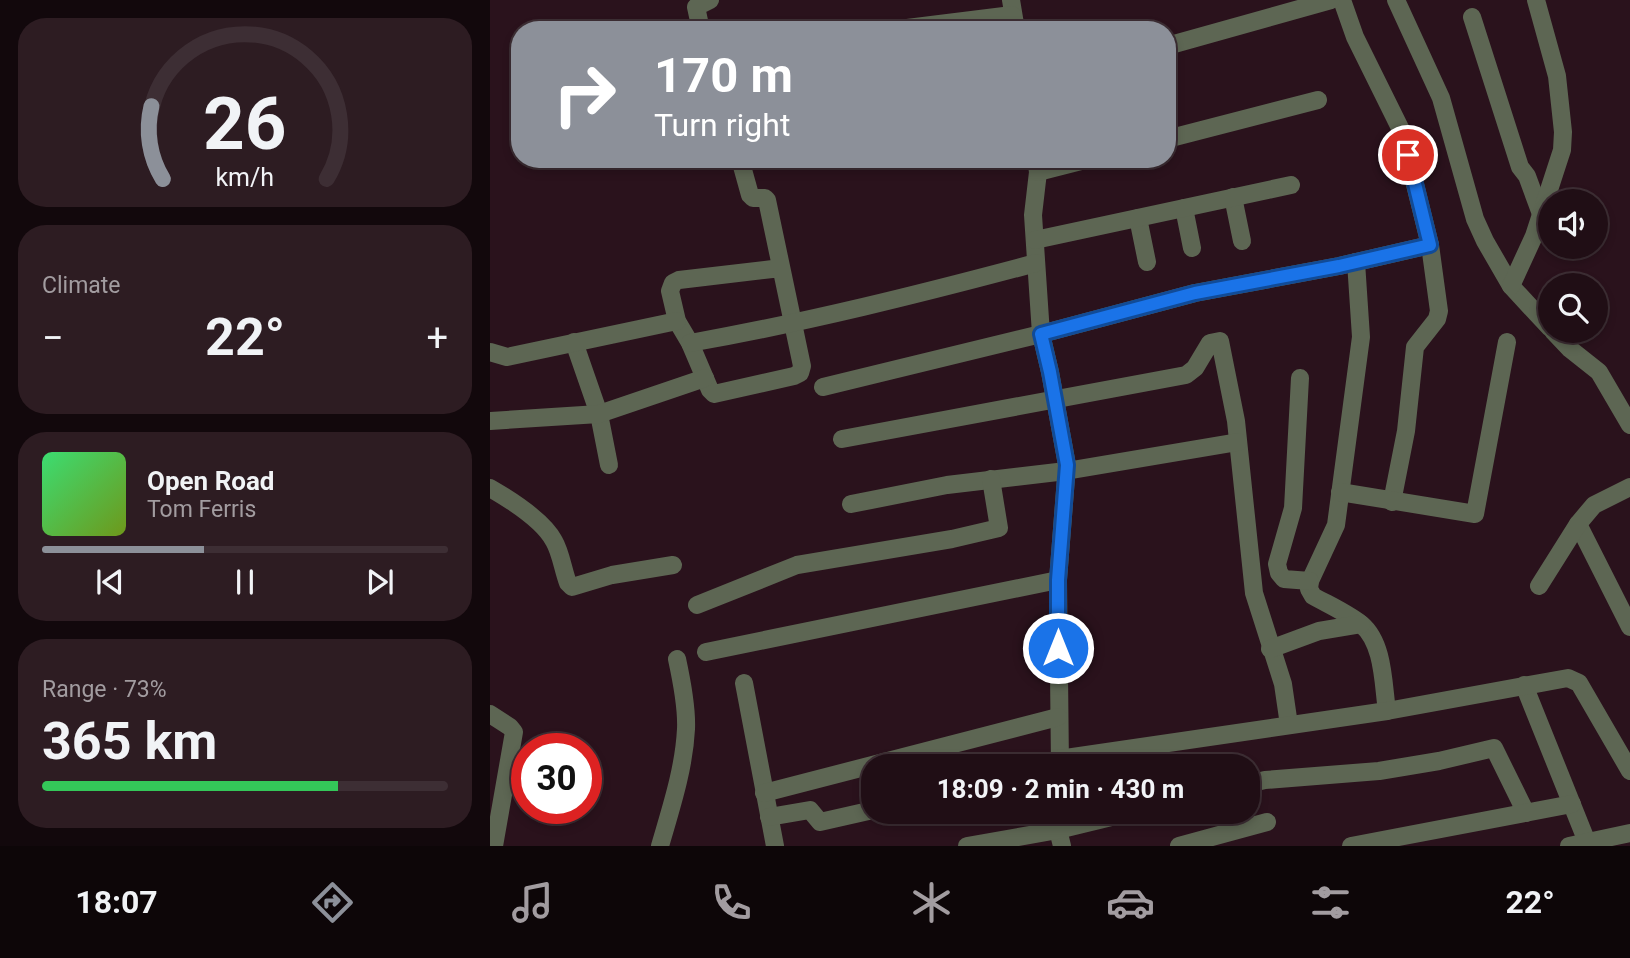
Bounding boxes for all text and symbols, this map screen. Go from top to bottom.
text: 170 m [654,47,793,104]
icon: right [539,49,630,140]
text: 26 [203,81,287,167]
text: Turn right [654,106,790,144]
pin [1378,125,1438,185]
icon: arrive [1389,136,1427,174]
text: km/h [216,162,274,191]
map controls [1538,189,1608,343]
button: sound [1538,189,1608,259]
text: Climate [42,272,121,299]
button: search [1538,273,1608,343]
text: 22° [205,307,285,368]
text: − [42,316,64,360]
text: + [426,316,448,360]
text: Open Road [147,466,275,496]
text: Tom Ferris [147,496,256,523]
icon: previous [91,563,129,601]
icon: pause [226,563,264,601]
icon: next [361,563,399,601]
position arrow [1021,611,1095,685]
text: Range · 73% [42,676,167,703]
text: 365 km [42,711,217,772]
speed limit sign: 30 [511,733,602,824]
text: 18:09 · 2 min · 430 m [937,774,1184,804]
icon: directions [308,878,357,927]
icon: music [508,878,557,927]
icon: phone [707,878,756,927]
icon: climate [907,878,956,927]
icon: car [1106,878,1155,927]
icon: filters [1306,878,1355,927]
text: 18:07 [75,883,158,921]
text: 22° [1505,883,1555,921]

